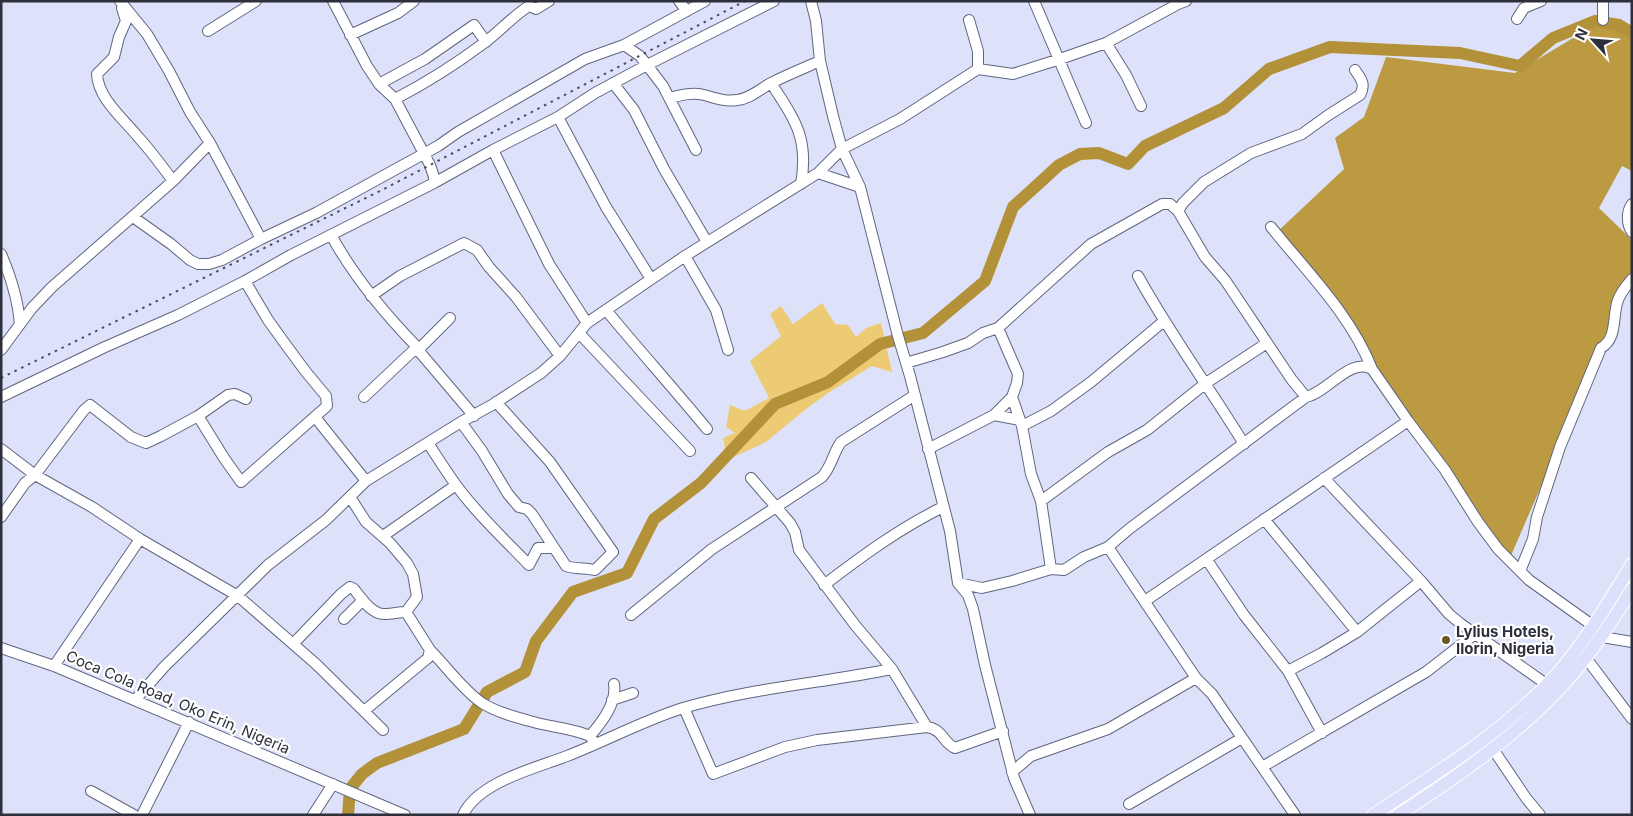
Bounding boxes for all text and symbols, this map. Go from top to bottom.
north arrow [1568,15,1618,65]
text: N [1571,26,1591,43]
place label: Lylius Hotels, Ilorin, Nigeria [1456,622,1554,658]
marker: Lylius Hotels, Ilorin, Nigeria [1440,634,1452,646]
street label: Coca Cola Road, Oko Erin, Nigeria [63,646,293,758]

